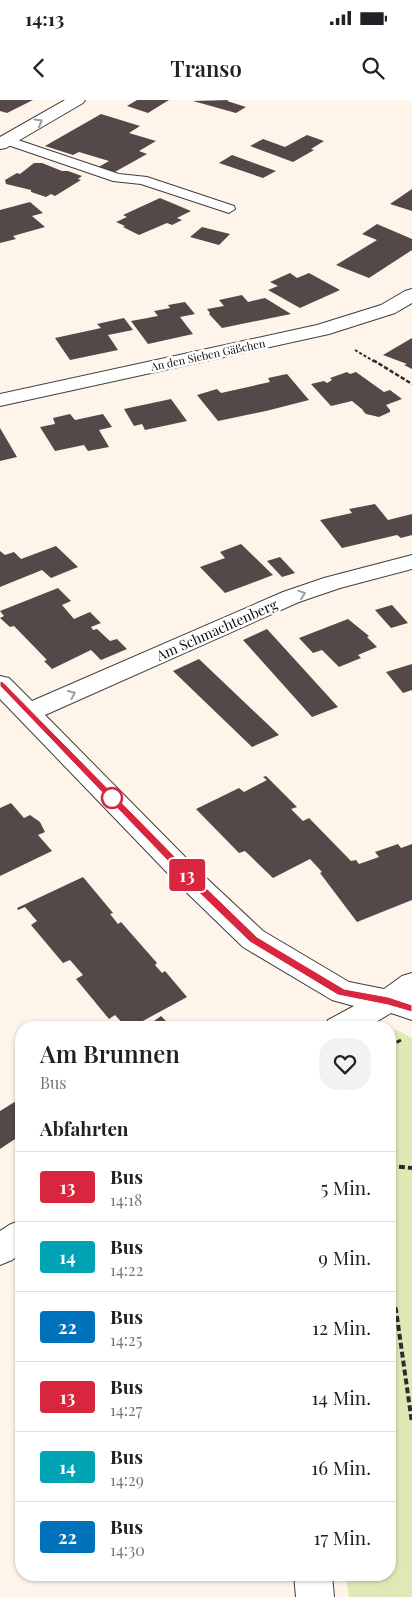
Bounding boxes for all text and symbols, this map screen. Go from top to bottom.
text: 14:13 [25,5,64,31]
text: Transo [170,53,242,83]
icon: back [25,54,53,82]
icon: search [359,54,387,82]
one-way arrow [33,118,42,128]
street label: An den Sieben Gäßchen [148,335,267,374]
one-way arrow [297,589,305,599]
street label: Am Schmachtenberg [152,594,281,665]
one-way arrow [67,689,76,700]
unlabelled marker [101,787,123,809]
line badge: 13 [164,859,210,891]
text: 13 [179,863,195,887]
text: Am Brunnen [40,1037,180,1069]
button: heart [319,1038,371,1090]
text: Bus [40,1072,66,1093]
text: Abfahrten [40,1115,129,1141]
text: Bus [110,1163,143,1189]
text: 5 Min. [320,1174,371,1200]
text: 13 [60,1175,75,1199]
text: 14:18 [110,1189,142,1210]
text: Bus [110,1233,143,1259]
text: 9 Min. [318,1244,371,1270]
text: 14 [59,1245,76,1269]
text: 14:22 [110,1259,143,1280]
text: Bus [110,1303,143,1329]
text: 12 Min. [312,1314,371,1340]
text: 22 [58,1315,77,1339]
text: 14:25 [110,1329,142,1350]
text: Bus [110,1373,143,1399]
text: 14 Min. [312,1384,371,1410]
text: 13 [60,1385,75,1409]
text: 14:27 [110,1399,142,1420]
text: Bus [110,1443,143,1469]
text: 16 Min. [311,1454,371,1480]
text: 14 [59,1455,76,1479]
text: 14:29 [110,1469,144,1490]
text: Bus [110,1513,143,1539]
text: 17 Min. [313,1524,371,1550]
text: 22 [58,1525,77,1549]
text: 14:30 [110,1539,145,1560]

